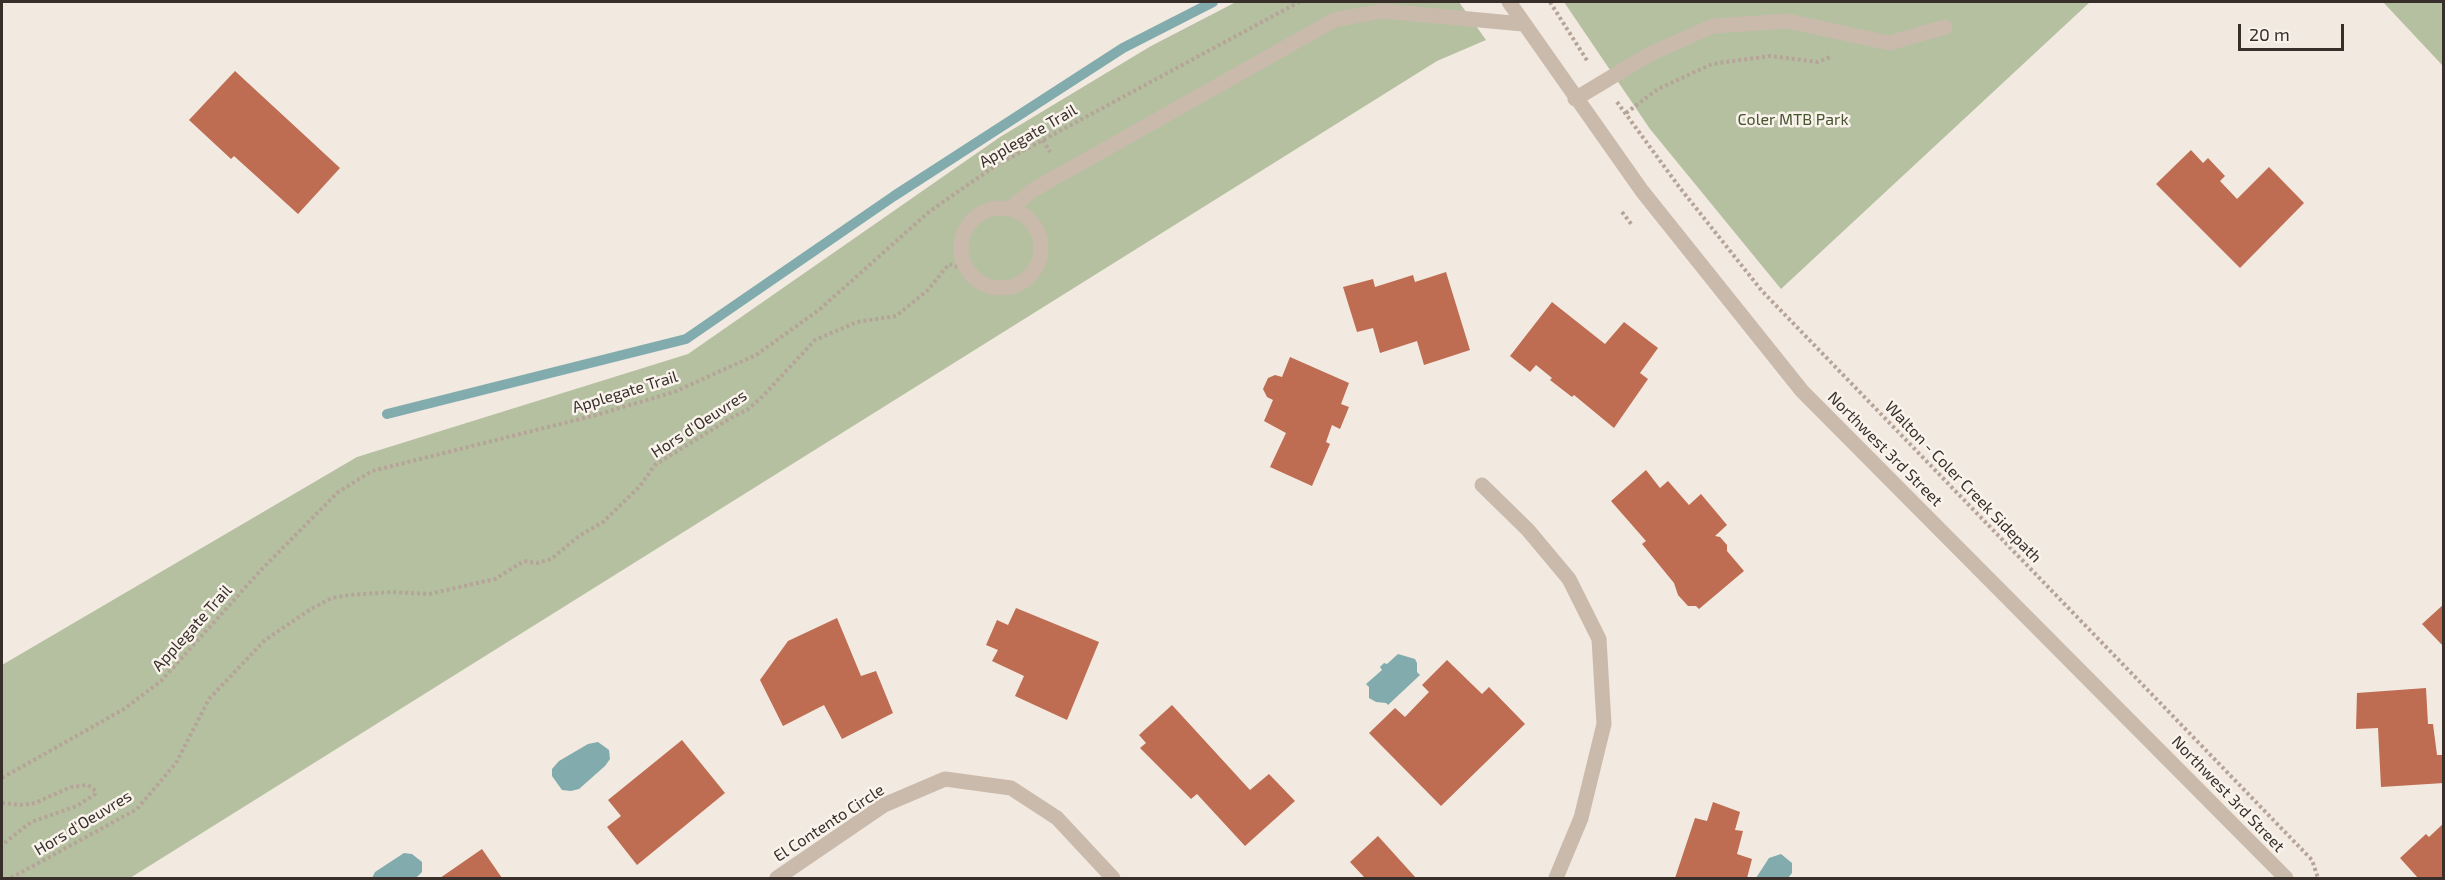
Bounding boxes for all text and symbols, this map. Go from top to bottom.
scale bar [2241,12,2348,50]
text: 20 m [2249,23,2290,45]
street label: Applegate Trail [976,100,1080,172]
park label: Coler MTB Park [1737,110,1849,130]
street label: Applegate Trail [570,367,680,417]
street label: Hors d'Oeuvres [648,386,750,462]
street label: Northwest 3rd Street [1824,388,1946,510]
street label: Walton - Coler Creek Sidepath [1881,397,2045,567]
street label: Applegate Trail [148,581,236,675]
street label: Northwest 3rd Street [2168,732,2288,856]
street label: El Contento Circle [770,780,888,866]
street label: Hors d'Oeuvres [31,786,135,860]

